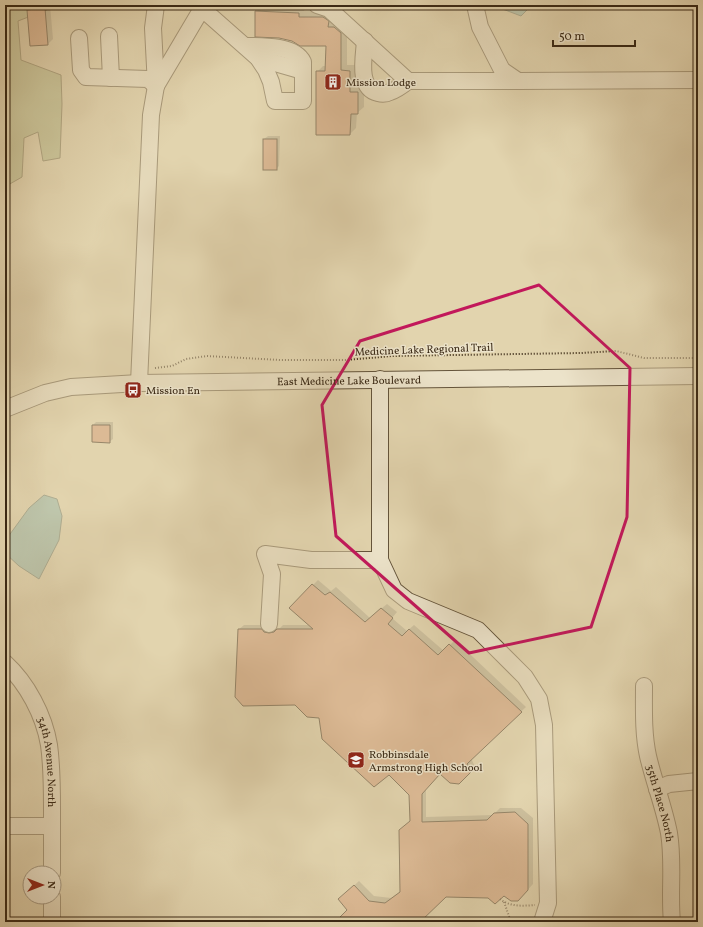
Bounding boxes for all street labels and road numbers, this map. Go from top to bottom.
street label: Medicine Lake Regional Trail [354,341,494,360]
street label: East Medicine Lake Boulevard [277,373,421,390]
street label: 34th Avenue North [33,714,58,808]
street label: 35th Place North [641,763,676,844]

